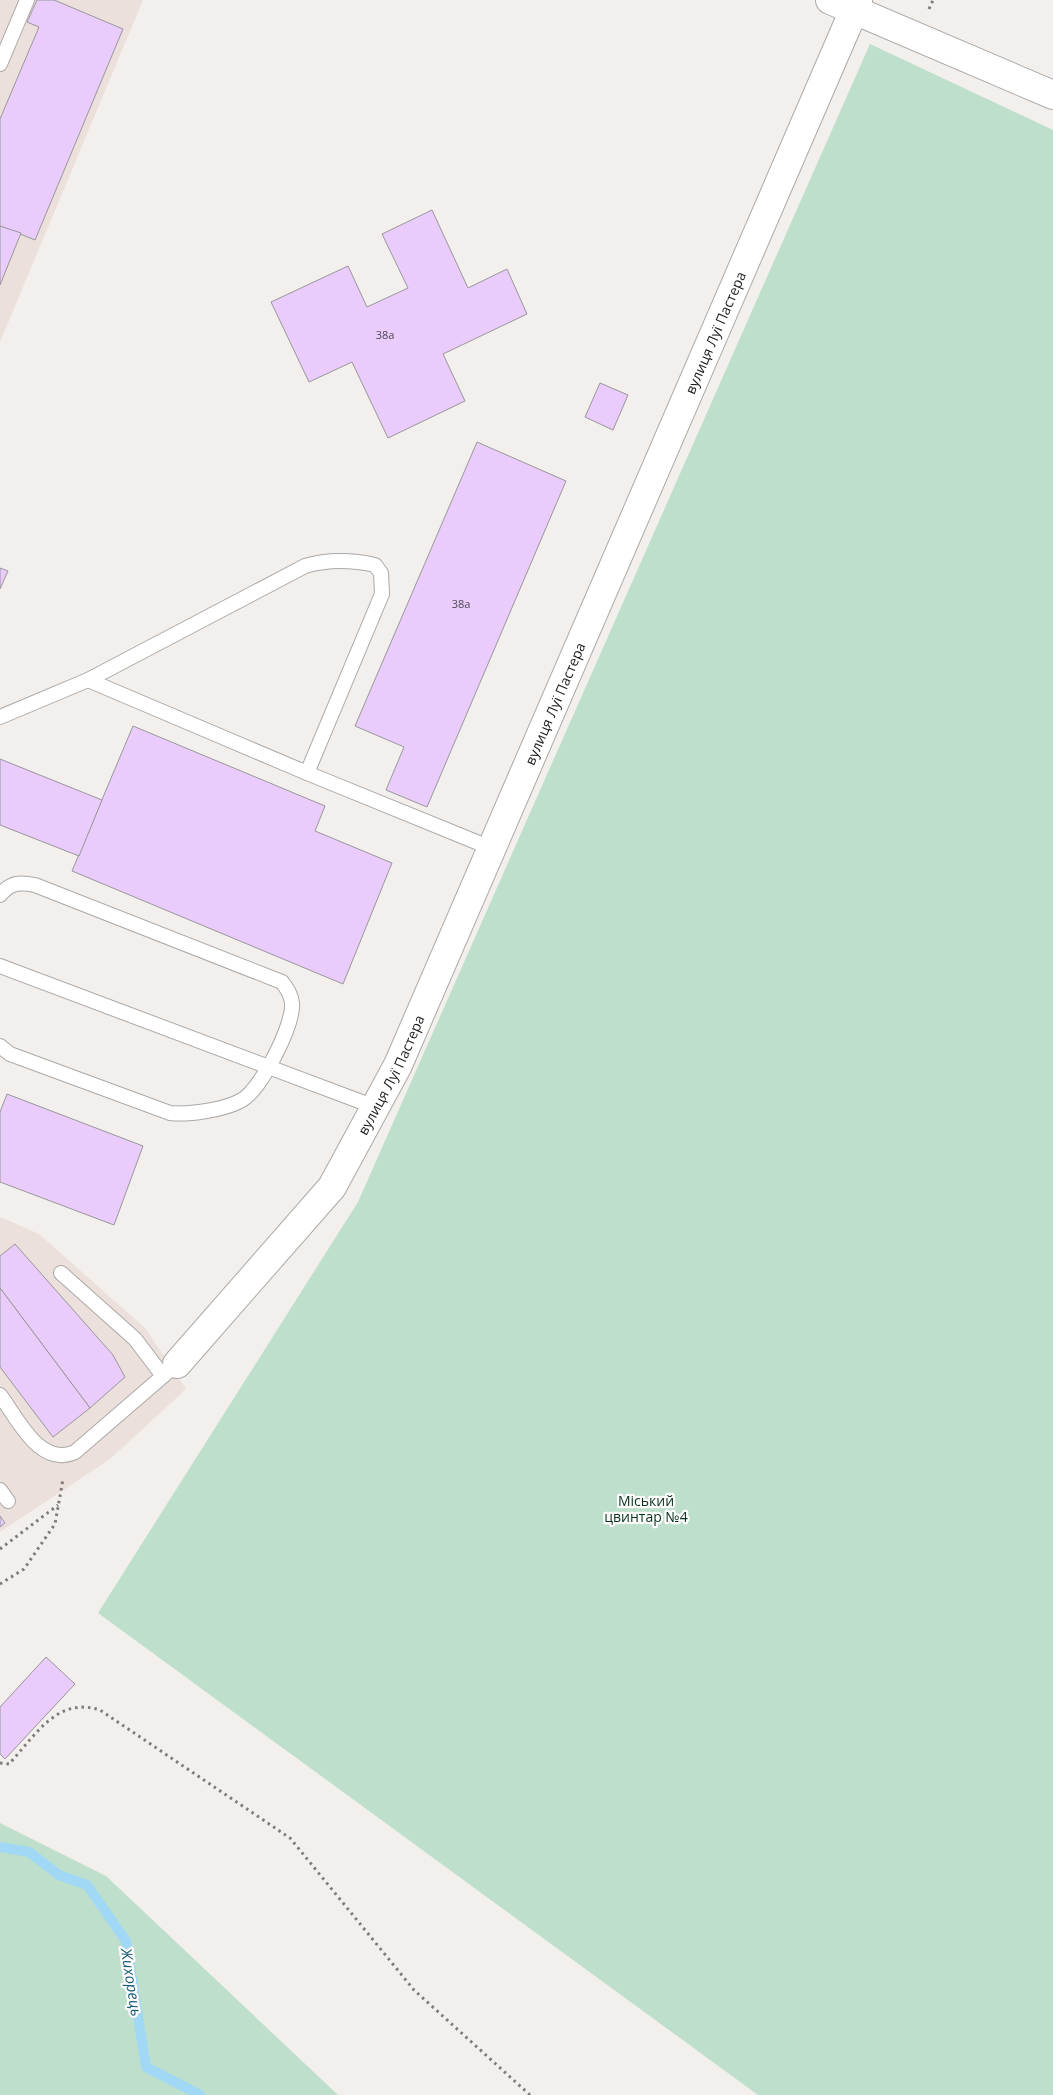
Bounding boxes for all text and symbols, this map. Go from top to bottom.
street label: вулиця Луї Пастера [680,268,749,397]
house number: 38а [376,327,394,342]
house number: 38а [452,596,470,611]
street label: вулиця Луї Пастера [519,639,589,768]
street label: вулиця Луї Пастера [353,1012,428,1138]
park label: Міський цвинтар №4 [604,1491,688,1526]
water label: Жихорець [117,1945,147,2018]

